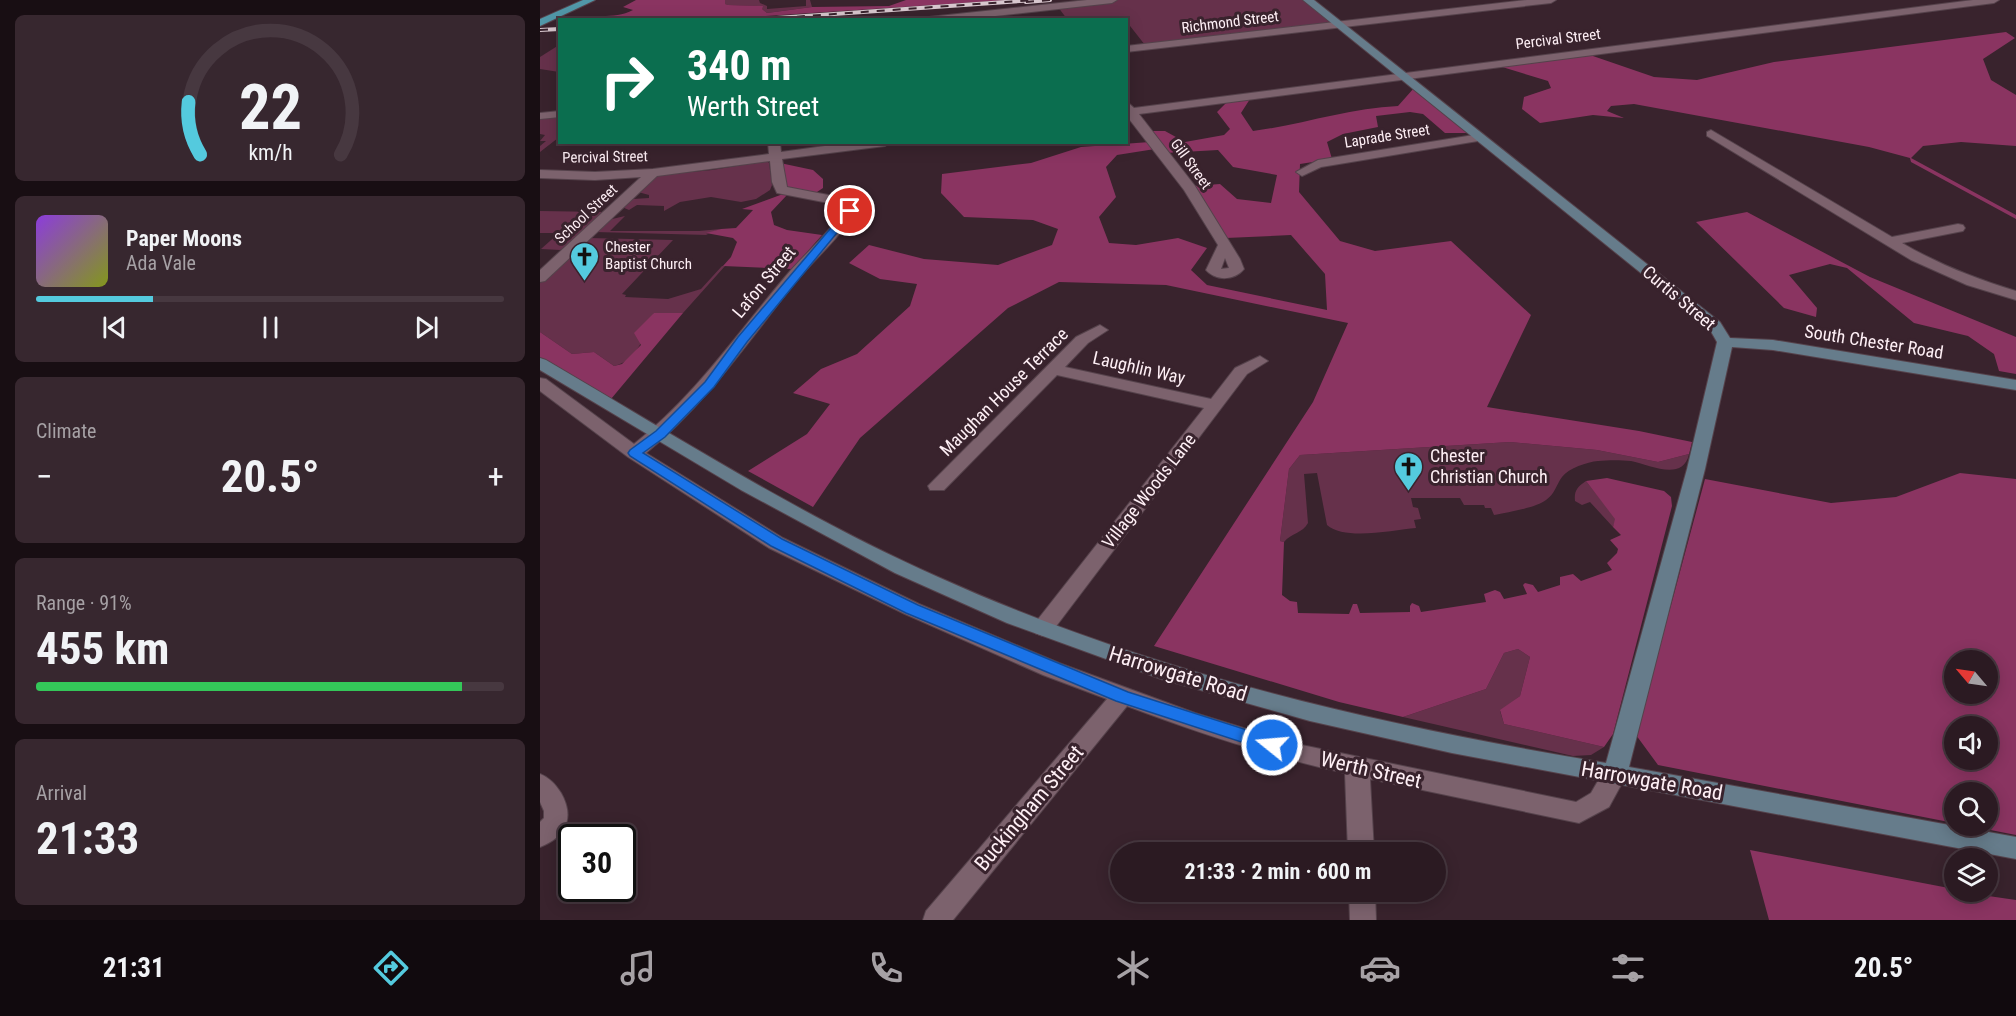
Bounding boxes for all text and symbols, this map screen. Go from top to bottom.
street label: Richmond Street [1180,7,1280,37]
street label: Percival Street [1514,25,1602,53]
text: 340 m [687,41,792,90]
icon: right [588,42,666,120]
text: 22 [238,71,302,144]
text: Werth Street [687,91,819,123]
street label: Laprade Street [1343,120,1431,152]
street label: Gill Street [1167,135,1215,193]
text: km/h [248,140,292,165]
street label: Percival Street [562,147,648,167]
street label: School Street [551,180,621,248]
pin [824,185,875,236]
icon: arrive [833,194,866,227]
text: Paper Moons [126,226,242,251]
place label: Chester Baptist Church [605,238,692,273]
church icon: Chester Baptist Church [568,240,600,282]
street label: Lafon Street [728,242,800,322]
text: Ada Vale [126,251,196,275]
street label: Curtis Street [1639,261,1720,334]
icon: previous [98,311,131,344]
icon: pause [254,311,287,344]
icon: next [410,311,443,344]
street label: South Chester Road [1803,320,1945,363]
street label: Maughan House Terrace [935,323,1072,460]
street label: Laughlin Way [1091,347,1188,388]
text: Climate [36,419,96,443]
street label: Village Woods Lane [1097,429,1200,552]
place label: Chester Christian Church [1430,445,1548,487]
text: 20.5° [221,450,319,503]
church icon: Chester Christian Church [1393,450,1425,492]
text: − [36,457,53,496]
text: + [488,457,504,496]
text: Range · 91% [36,591,132,615]
text: 455 km [36,622,169,675]
street label: Harrowgate Road [1106,642,1250,706]
north arrow [1944,650,1998,704]
map controls [1944,650,1998,902]
position arrow [1240,713,1304,777]
button: sound [1944,716,1998,770]
street label: Buckingham Street [970,740,1088,876]
street label: Werth Street [1318,747,1424,793]
street label: Harrowgate Road [1579,757,1725,805]
text: Arrival [36,781,87,805]
button: search [1944,782,1998,836]
text: 21:33 [36,812,139,865]
speed limit sign: 30 [558,824,636,902]
button: layers [1944,848,1998,902]
text: 21:33 · 2 min · 600 m [1185,859,1371,884]
icon: directions [370,947,412,989]
icon: music [617,947,659,989]
icon: phone [865,947,907,989]
icon: climate [1112,947,1154,989]
icon: car [1359,947,1401,989]
icon: filters [1607,947,1649,989]
text: 21:31 [103,952,165,984]
text: 20.5° [1854,952,1913,984]

